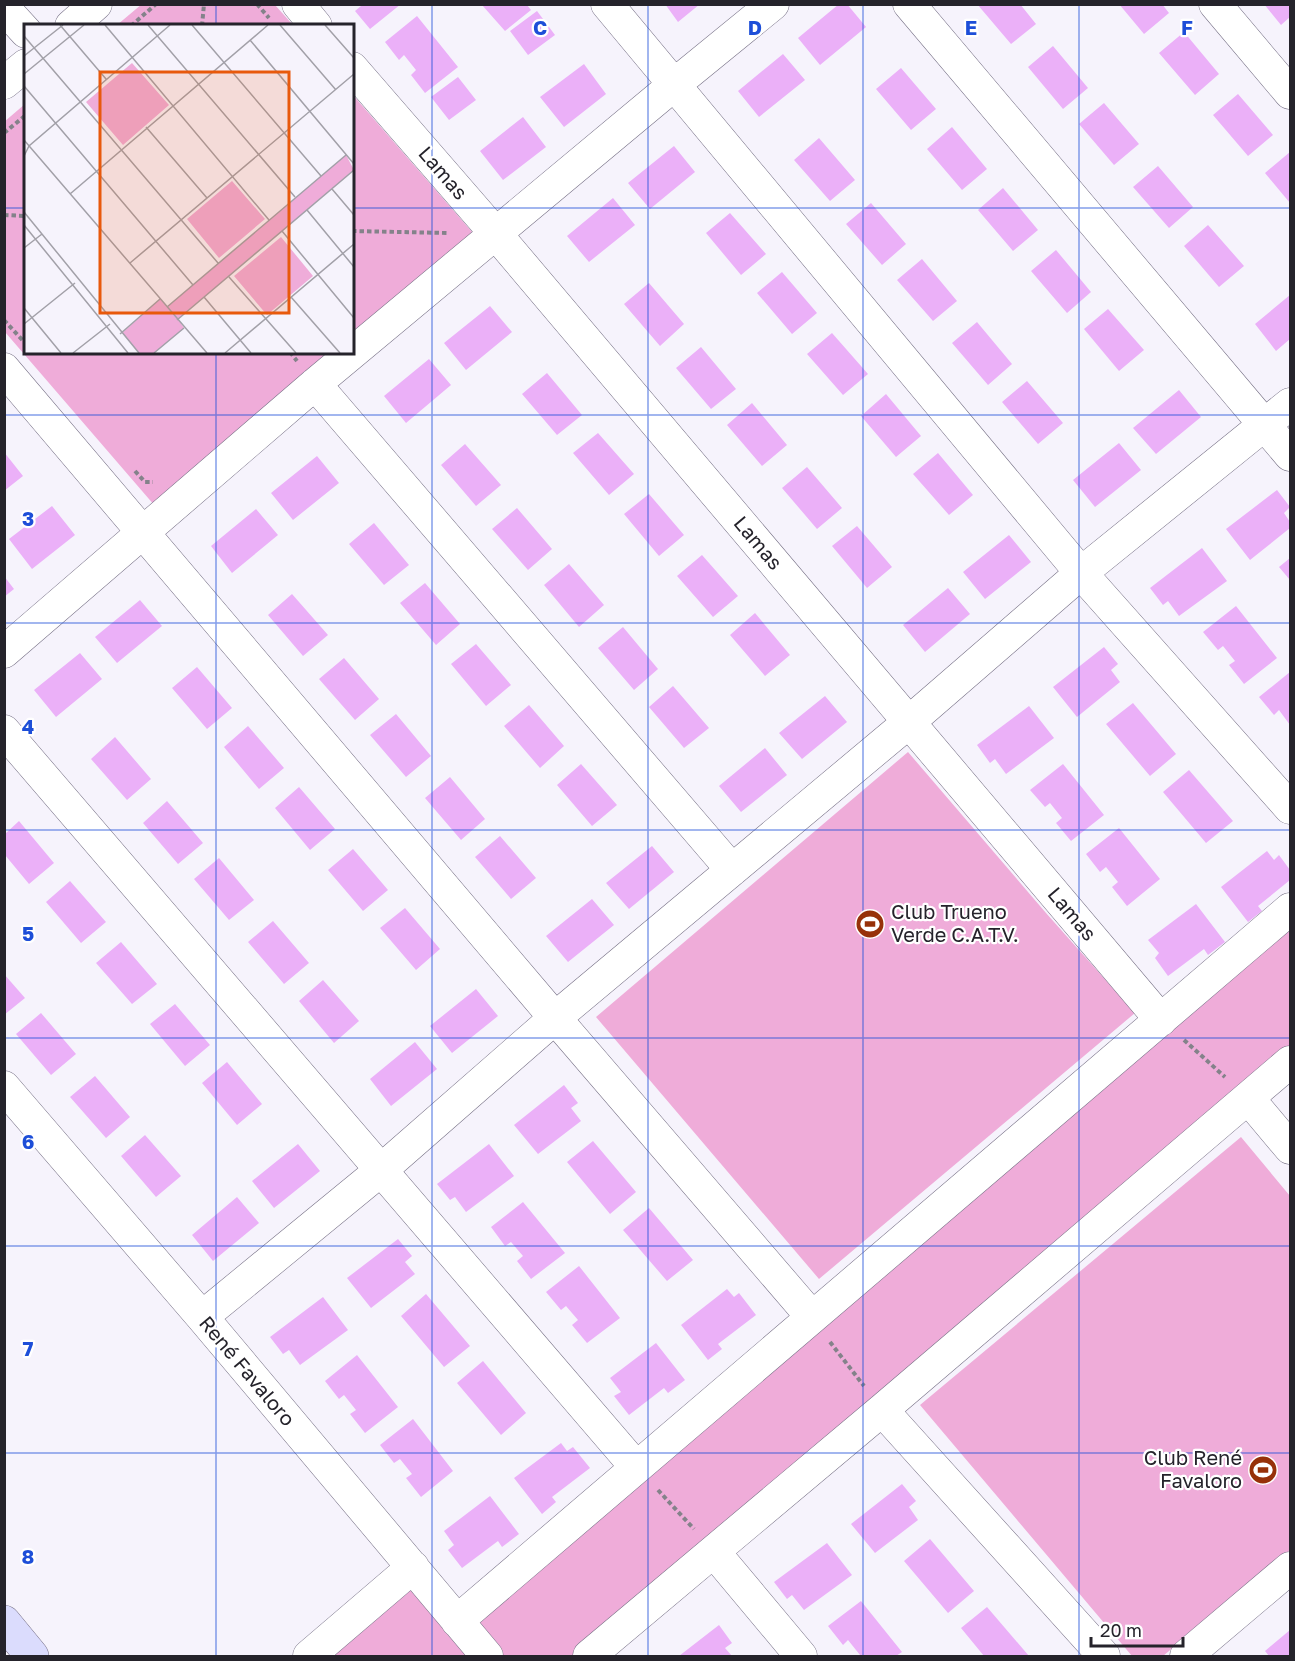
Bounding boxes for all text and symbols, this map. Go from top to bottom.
text: C [533,15,547,39]
text: D [748,15,762,39]
text: E [965,15,977,39]
text: F [1181,15,1193,39]
inset map [24,24,354,354]
street label: Lamas [414,141,473,204]
text: 3 [22,506,34,530]
street label: Lamas [729,511,788,574]
text: 4 [22,714,34,738]
street label: Lamas [1043,882,1102,945]
place label: Club Trueno Verde C.A.T.V. [891,899,1019,946]
sports icon: Club Trueno Verde C.A.T.V. [854,908,886,940]
text: 5 [22,921,34,945]
text: 6 [22,1129,34,1153]
street label: René Favaloro [195,1311,301,1430]
text: 7 [23,1336,34,1360]
place label: Club René Favaloro [1144,1445,1242,1492]
sports icon: Club René Favaloro [1247,1454,1279,1486]
text: 8 [22,1544,34,1568]
scale bar [1091,1610,1182,1648]
text: 20 m [1100,1619,1142,1641]

